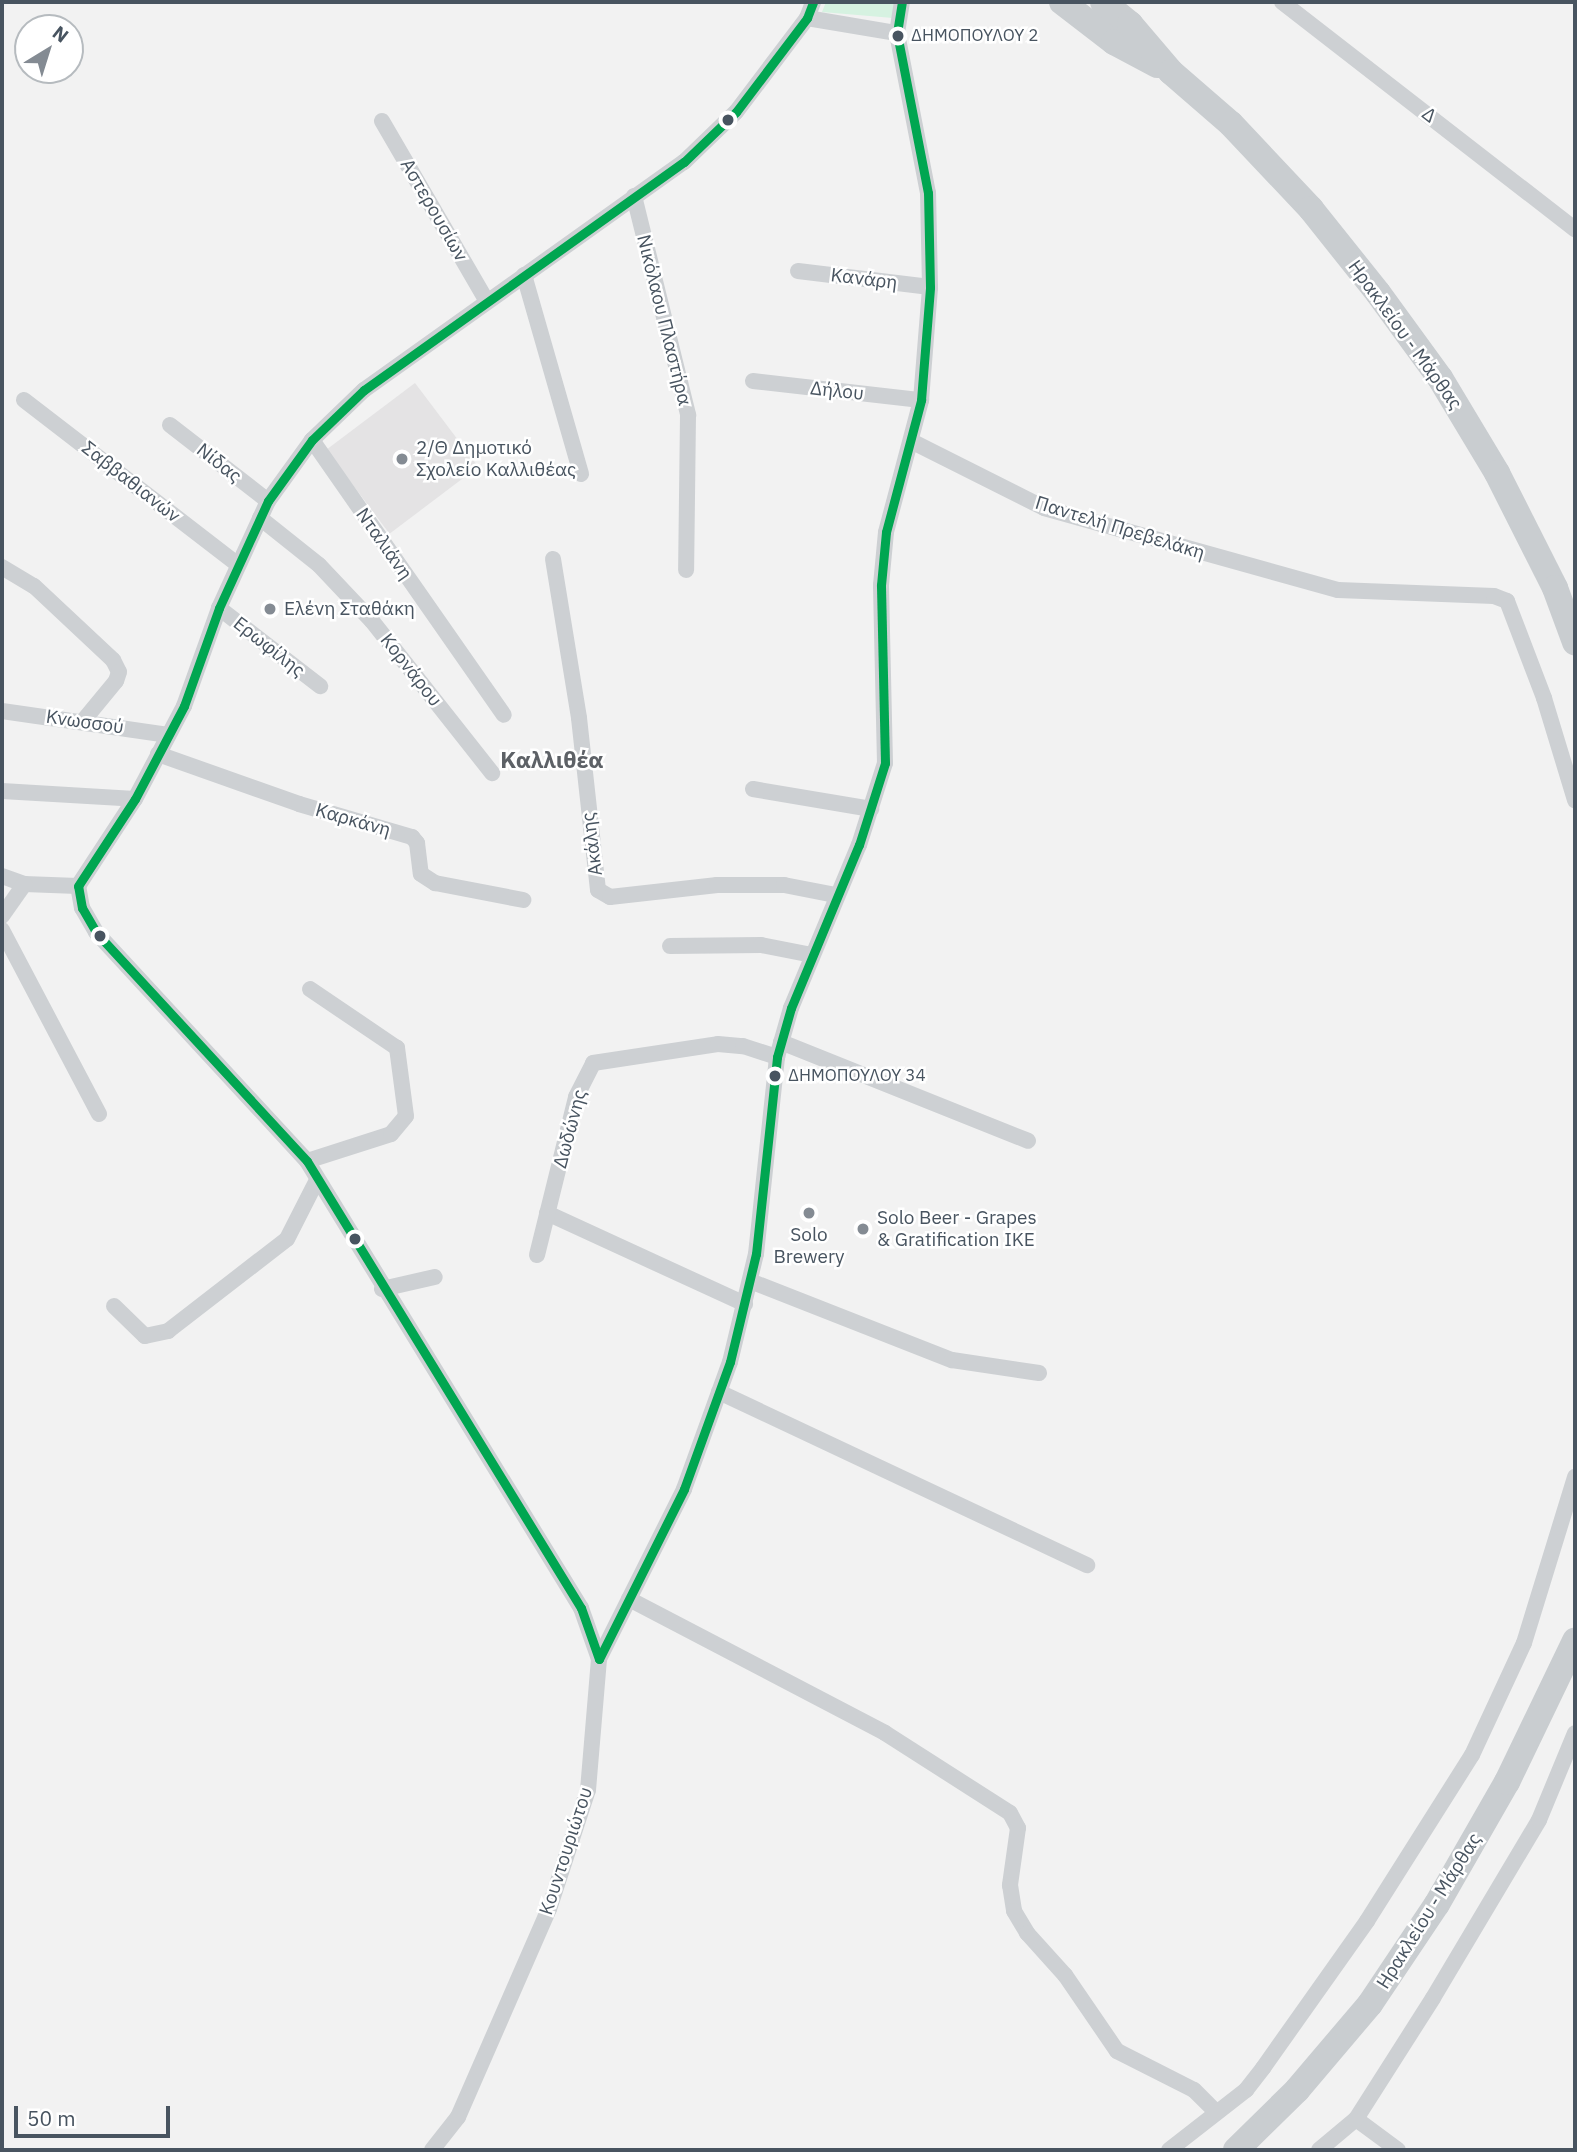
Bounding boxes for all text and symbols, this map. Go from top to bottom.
north arrow [14,14,84,84]
text: N [48,20,74,48]
place label: ΔΗΜΟΠΟΥΛΟΥ 2 [911,26,1038,46]
marker: ΔΗΜΟΠΟΥΛΟΥ 2 [891,29,905,43]
street label: Δ [1417,102,1441,128]
unlabelled marker [721,113,735,127]
street label: Αστερουσίων [396,155,472,265]
street label: Νικόλαου Πλαστήρα [632,232,696,408]
street label: Ηρακλείου - Μάρθας [1343,256,1467,414]
street label: Κανάρη [829,264,899,294]
street label: Δήλου [809,377,865,405]
street label: Σαββαθιανών [77,437,185,527]
place label: 2/Θ Δημοτικό Σχολείο Καλλιθέας [416,437,576,481]
street label: Νίδας [192,438,246,488]
marker: 2/Θ Δημοτικό Σχολείο Καλλιθέας [394,451,410,467]
street label: Παντελή Πρεβελάκη [1032,491,1208,565]
street label: Νταλιάνη [351,504,417,584]
place label: Ελένη Σταθάκη [284,598,415,620]
marker: Ελένη Σταθάκη [262,601,278,617]
street label: Ερωφίλης [229,612,309,682]
street label: Κορνάρου [375,629,447,711]
street label: Κνωσσού [45,705,125,739]
district label: Καλλιθέα [500,745,604,773]
street label: Καρκάνη [313,798,393,842]
street label: Ακάλης [577,811,607,877]
unlabelled marker [93,929,107,943]
place label: ΔΗΜΟΠΟΥΛΟΥ 34 [788,1066,926,1086]
marker: ΔΗΜΟΠΟΥΛΟΥ 34 [768,1069,782,1083]
street label: Δωδώνης [549,1087,591,1171]
marker: Solo Brewery [801,1205,817,1221]
place label: Solo Beer - Grapes & Gratification IKE [877,1207,1037,1251]
marker: Solo Beer - Grapes & Gratification IKE [855,1221,871,1237]
place label: Solo Brewery [773,1224,845,1268]
unlabelled marker [348,1232,362,1246]
street label: Κουντουριώτου [535,1784,597,1918]
street label: Ηρακλείου - Μάρθας [1372,1829,1486,1993]
scale bar [18,2092,173,2136]
text: 50 m [27,2104,76,2132]

